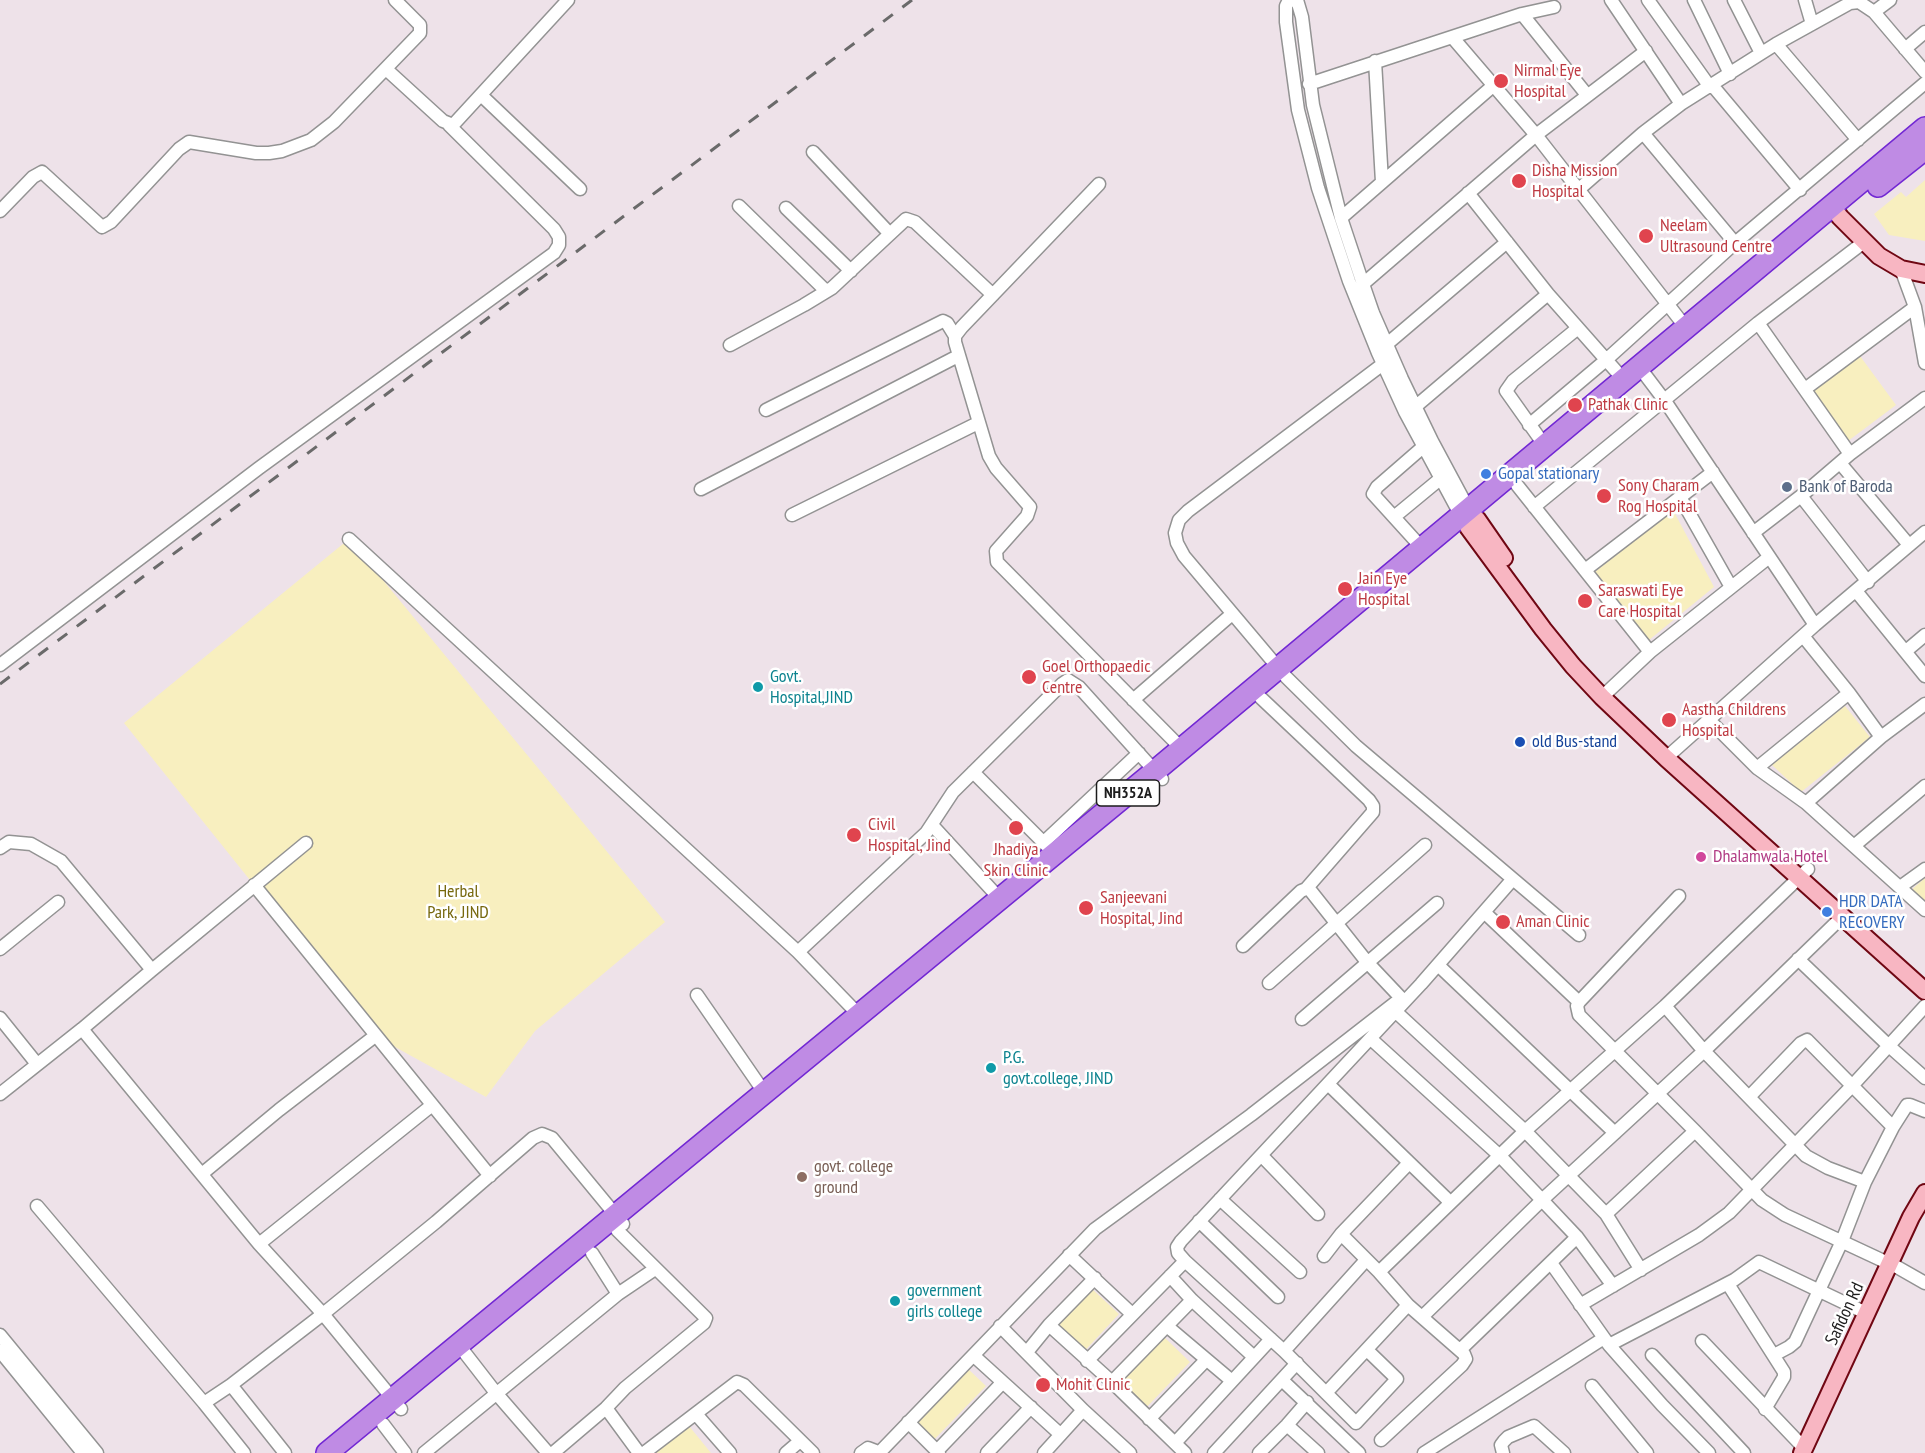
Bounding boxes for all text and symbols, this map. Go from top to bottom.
place label: Nirmal Eye Hospital [1514,60,1581,103]
marker: Nirmal Eye Hospital [1492,72,1510,90]
place label: Disha Mission Hospital [1532,160,1617,202]
marker: Disha Mission Hospital [1510,172,1528,190]
place label: Neelam Ultrasound Centre [1660,215,1772,258]
marker: Neelam Ultrasound Centre [1637,227,1655,245]
place label: Pathak Clinic [1588,394,1668,416]
marker: Pathak Clinic [1566,396,1584,414]
place label: Gopal stationary [1498,463,1599,485]
marker: Gopal stationary [1479,467,1493,481]
place label: Sony Charam Rog Hospital [1618,475,1699,518]
place label: Bank of Baroda [1799,476,1893,498]
marker: Bank of Baroda [1780,480,1794,494]
marker: Sony Charam Rog Hospital [1595,487,1613,505]
place label: Jain Eye Hospital [1358,568,1410,610]
marker: Jain Eye Hospital [1336,580,1354,598]
place label: Saraswati Eye Care Hospital [1598,580,1684,622]
marker: Saraswati Eye Care Hospital [1576,592,1594,610]
place label: Goel Orthopaedic Centre [1042,656,1151,698]
place label: Govt. Hospital,JIND [770,666,853,708]
marker: Goel Orthopaedic Centre [1020,668,1038,686]
marker: Govt. Hospital,JIND [751,680,765,694]
place label: Aastha Childrens Hospital [1682,699,1786,742]
marker: Aastha Childrens Hospital [1660,711,1678,729]
place label: old Bus-stand [1532,731,1617,753]
marker: old Bus-stand [1513,735,1527,749]
road number: NH352A [1096,780,1160,806]
place label: Civil Hospital, Jind [868,814,951,856]
marker: Jhadiya Skin Clinic [1007,819,1025,837]
marker: Civil Hospital, Jind [845,826,863,844]
place label: Jhadiya Skin Clinic [984,839,1048,882]
place label: Dhalamwala Hotel [1713,846,1828,868]
marker: Dhalamwala Hotel [1694,850,1708,864]
park label: Herbal Park, JIND [427,881,489,924]
place label: Sanjeevani Hospital, Jind [1100,887,1183,930]
place label: HDR DATA RECOVERY [1839,891,1905,934]
marker: Sanjeevani Hospital, Jind [1077,899,1095,917]
marker: HDR DATA RECOVERY [1820,905,1834,919]
place label: Aman Clinic [1516,911,1590,933]
marker: Aman Clinic [1494,913,1512,931]
place label: P.G. govt.college, JIND [1003,1047,1113,1090]
marker: P.G. govt.college, JIND [984,1061,998,1075]
place label: govt. college ground [814,1156,893,1198]
marker: govt. college ground [795,1170,809,1184]
street label: Safidon Rd [1821,1279,1869,1349]
place label: government girls college [907,1280,982,1322]
marker: government girls college [888,1294,902,1308]
place label: Mohit Clinic [1056,1374,1130,1396]
marker: Mohit Clinic [1034,1376,1052,1394]

